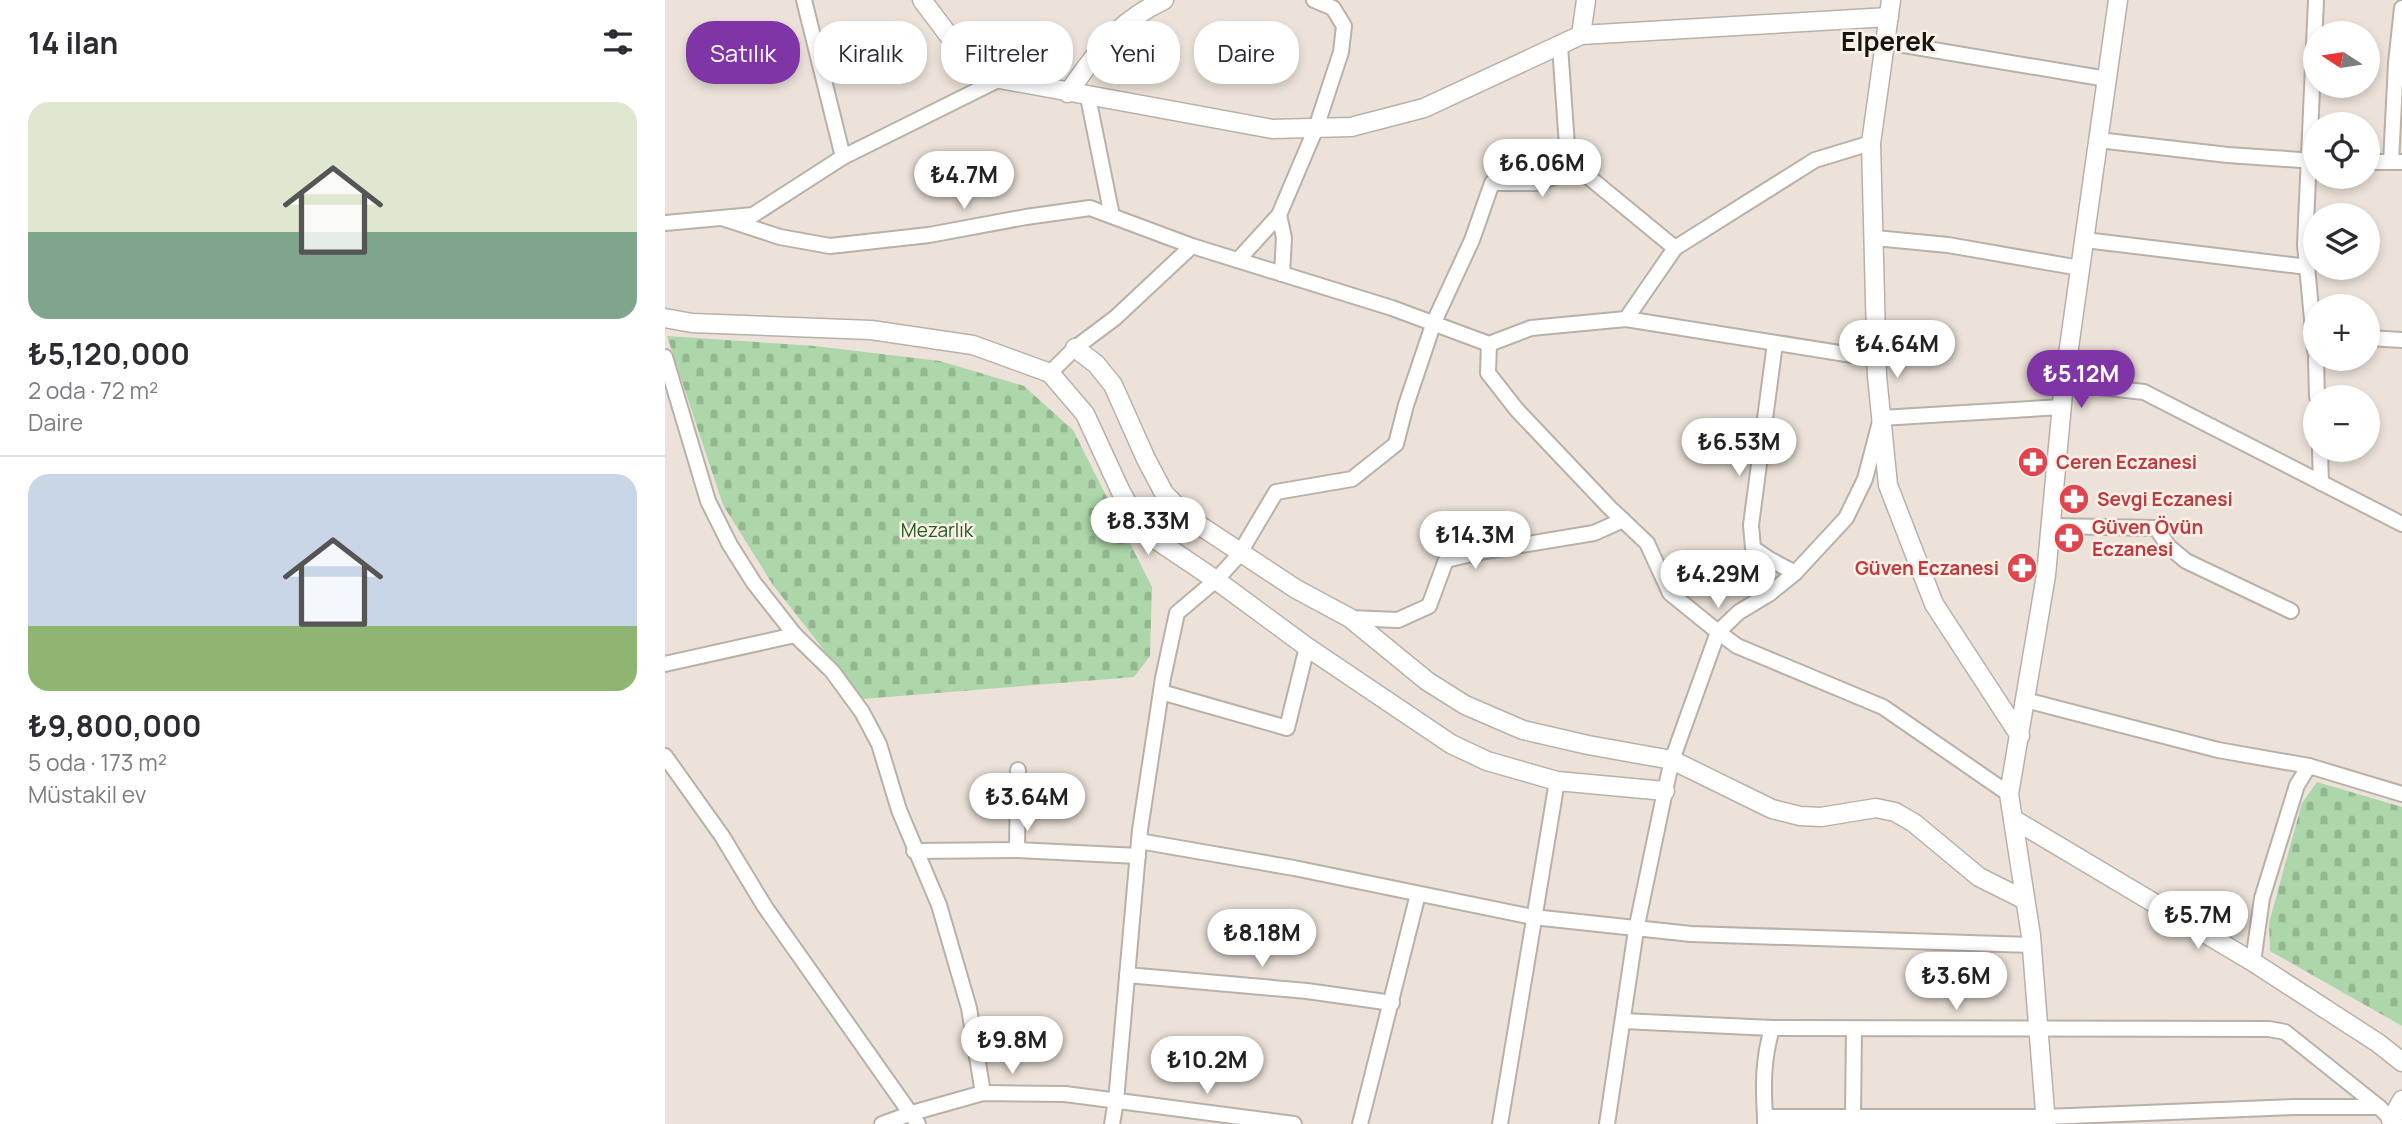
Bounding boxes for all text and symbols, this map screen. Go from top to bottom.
chip: Satılık [686,21,800,84]
chip: Kiralık [814,21,927,84]
chip: Filtreler [941,21,1073,84]
chip: Yeni [1087,21,1180,84]
chip: Daire [1194,21,1299,84]
north arrow [2303,21,2380,98]
map controls [2303,21,2380,462]
text: 14 ilan [28,22,118,63]
icon: filters [599,23,637,61]
district label: Elperek [1841,23,1936,59]
button: locate [2303,112,2380,189]
pin: ₺6.06M [1485,140,1599,199]
text: ₺6.06M [1499,146,1585,178]
icon: home [270,147,396,273]
pin: ₺4.7M [915,152,1013,211]
text: ₺4.7M [930,158,998,190]
button: layers [2303,203,2380,280]
button: + [2303,294,2380,371]
pin: ₺4.64M [1840,320,1954,380]
text: ₺4.64M [1855,327,1939,359]
text: ₺5,120,000 [28,333,190,374]
pin: ₺5.12M [2024,350,2138,410]
text: ₺5.12M [2043,357,2119,389]
text: 2 oda · 72 m² [28,374,158,406]
button: − [2303,385,2380,462]
text: Daire [28,406,83,438]
pin: ₺6.53M [1682,419,1796,478]
text: ₺6.53M [1698,425,1780,457]
pharmacy icon: Ceren Eczanesi [2016,445,2050,479]
place label: Ceren Eczanesi [2056,449,2197,475]
pharmacy icon: Sevgi Eczanesi [2057,482,2091,516]
place label: Sevgi Eczanesi [2097,486,2233,512]
pin: ₺8.33M [1091,498,1205,557]
text: ₺8.33M [1107,504,1189,536]
pin: ₺14.3M [1418,512,1532,571]
place label: Güven Övün Eczanesi [2092,514,2203,562]
park label: Mezarlık [901,517,974,543]
text: ₺14.3M [1436,518,1514,550]
icon: home [270,519,396,645]
pharmacy icon: Güven Övün Eczanesi [2052,521,2086,555]
pin: ₺4.29M [1661,550,1775,610]
pharmacy icon: Güven Eczanesi [2005,551,2039,585]
place label: Güven Eczanesi [1855,555,1999,581]
text: ₺4.29M [1676,557,1760,589]
text: ₺9,800,000 [28,705,202,746]
text: 5 oda · 173 m² [28,746,167,778]
pin: ₺3.64M [970,774,1084,833]
text: Müstakil ev [28,778,146,810]
text: ₺3.64M [985,780,1069,812]
pin: ₺5.7M [2149,892,2247,951]
text: ₺5.7M [2164,898,2232,930]
pin: ₺8.18M [1205,909,1319,969]
text: ₺8.18M [1223,916,1301,948]
pin: ₺3.6M [1907,953,2005,1012]
text: ₺3.6M [1921,959,1991,991]
pin: ₺9.8M [963,1016,1061,1076]
text: ₺9.8M [977,1023,1047,1055]
pin: ₺10.2M [1150,1036,1264,1096]
text: ₺10.2M [1167,1043,1247,1075]

